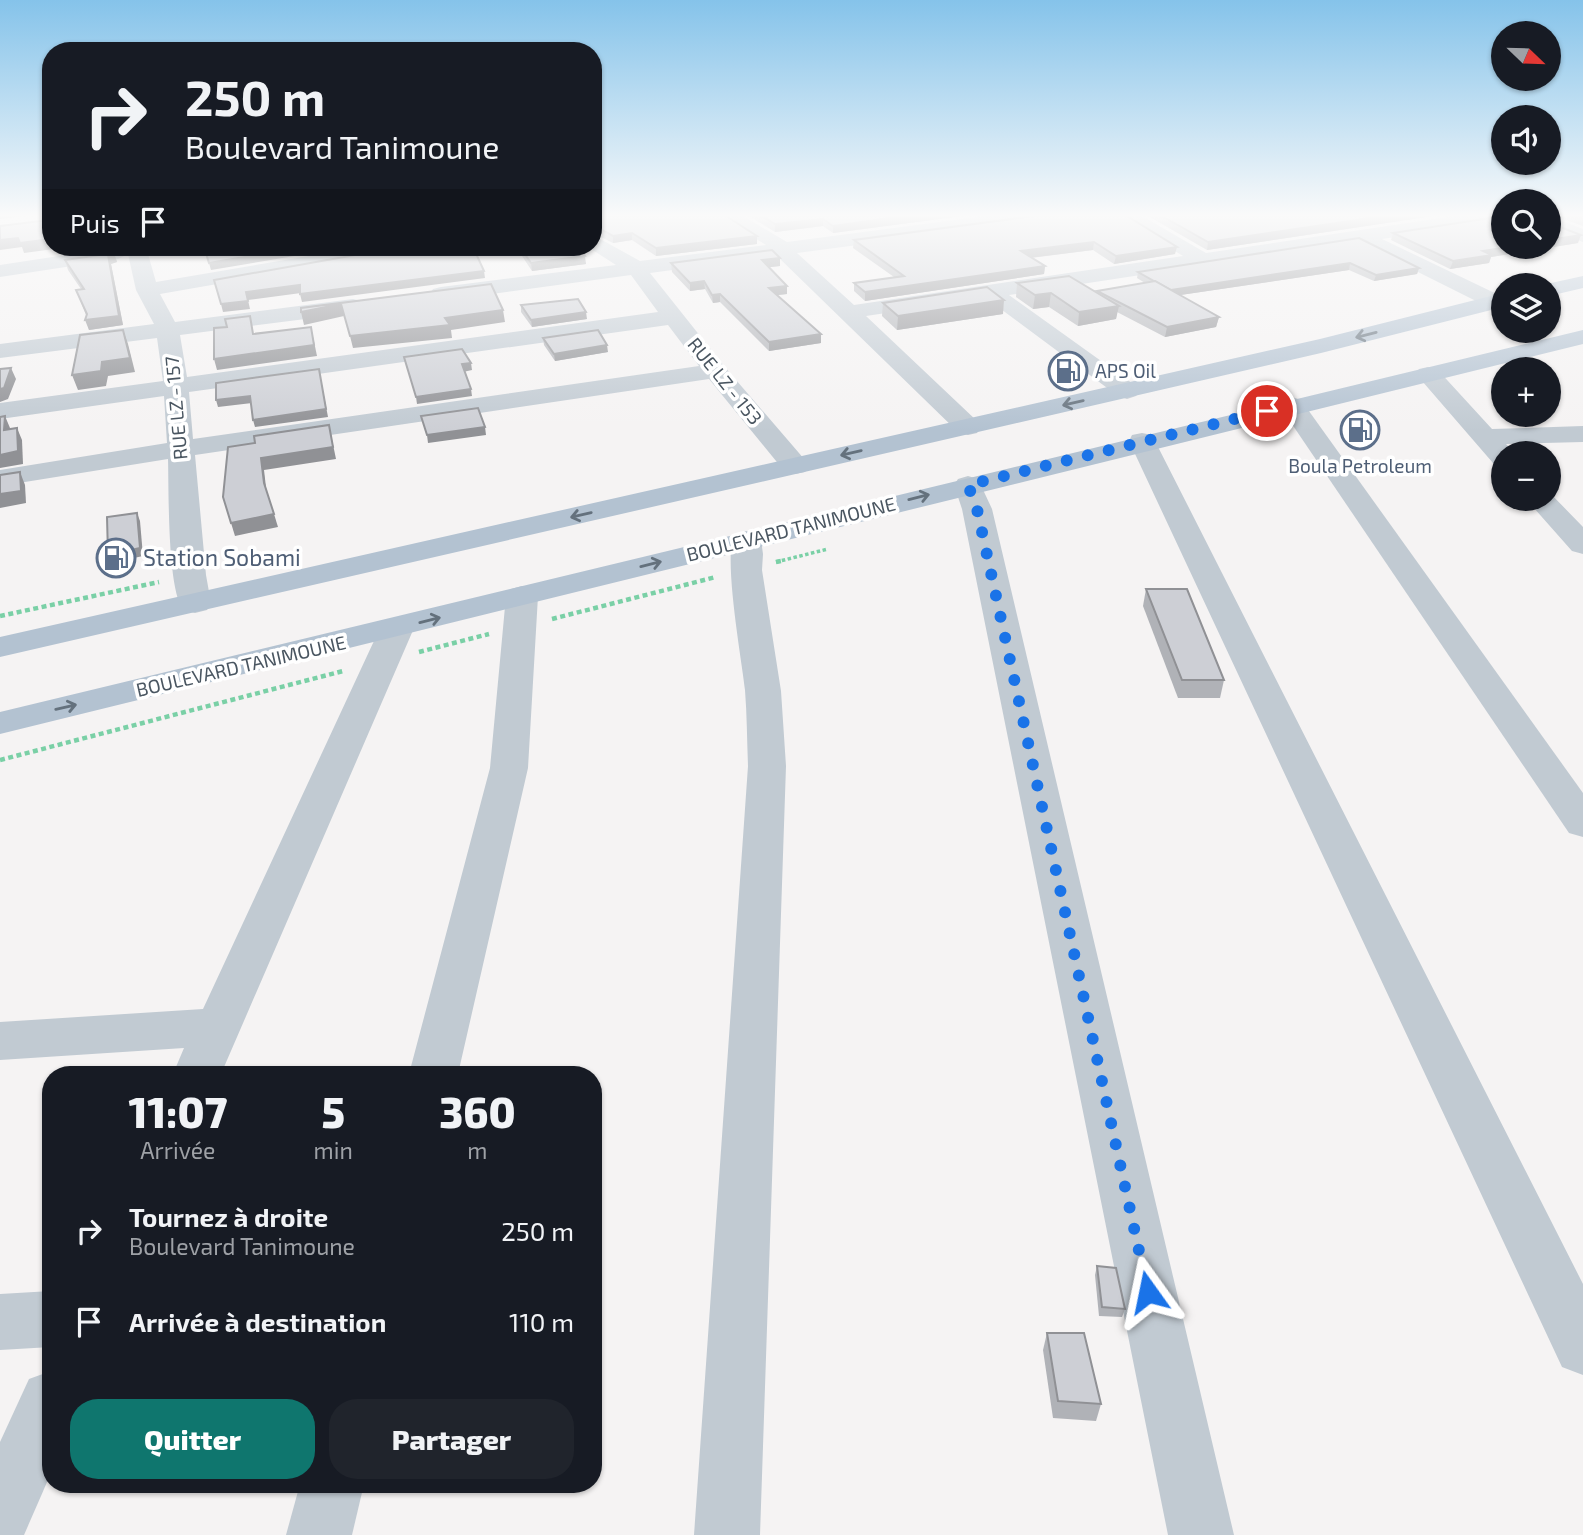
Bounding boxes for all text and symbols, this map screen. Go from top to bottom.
north arrow [1491,21,1561,91]
map controls [1491,21,1561,511]
text: 250 m [185,67,325,126]
icon: right [70,70,161,161]
button: sound [1491,105,1561,175]
text: Boulevard Tanimoune [185,127,499,165]
button: search [1491,189,1561,259]
icon: arrive [134,203,172,241]
text: Puis [70,207,120,238]
button: layers [1491,273,1561,343]
one-way arrow [1355,329,1378,342]
street label: RUE LZ - 153 [683,333,767,429]
fuel station icon: APS Oil [1047,350,1089,392]
street label: RUE LZ - 157 [159,355,192,461]
button: + [1491,357,1561,427]
place label: APS Oil [1095,359,1156,382]
pin [1237,381,1297,441]
icon: arrive [1248,392,1286,430]
one-way arrow [1062,397,1085,410]
fuel station icon: Boula Petroleum [1339,409,1381,451]
button: − [1491,441,1561,511]
one-way arrow [840,447,863,461]
place label: Boula Petroleum [1288,454,1432,477]
one-way arrow [907,490,930,503]
street label: BOULEVARD TANIMOUNE [684,491,898,566]
one-way arrow [570,509,593,522]
fuel station icon: Station Sobami [95,537,137,579]
place label: Station Sobami [143,543,301,571]
one-way arrow [639,557,662,570]
one-way arrow [419,613,441,626]
street label: BOULEVARD TANIMOUNE [134,630,348,701]
one-way arrow [54,700,77,714]
text: 11:07 [128,1086,227,1136]
text: 5 [321,1086,345,1136]
text: 360 [439,1086,516,1136]
text: Arrivée [140,1136,215,1164]
text: min [314,1136,353,1164]
text: m [467,1136,487,1164]
text: Tournez à droite [129,1201,328,1232]
icon: right [70,1212,108,1250]
text: 250 m [501,1215,574,1246]
text: Boulevard Tanimoune [129,1232,355,1260]
position arrow [1111,1255,1185,1329]
icon: arrive [70,1303,108,1341]
text: Arrivée à destination [129,1306,386,1337]
text: 110 m [509,1306,574,1337]
button: Quitter [70,1399,315,1479]
button: Partager [329,1399,574,1479]

